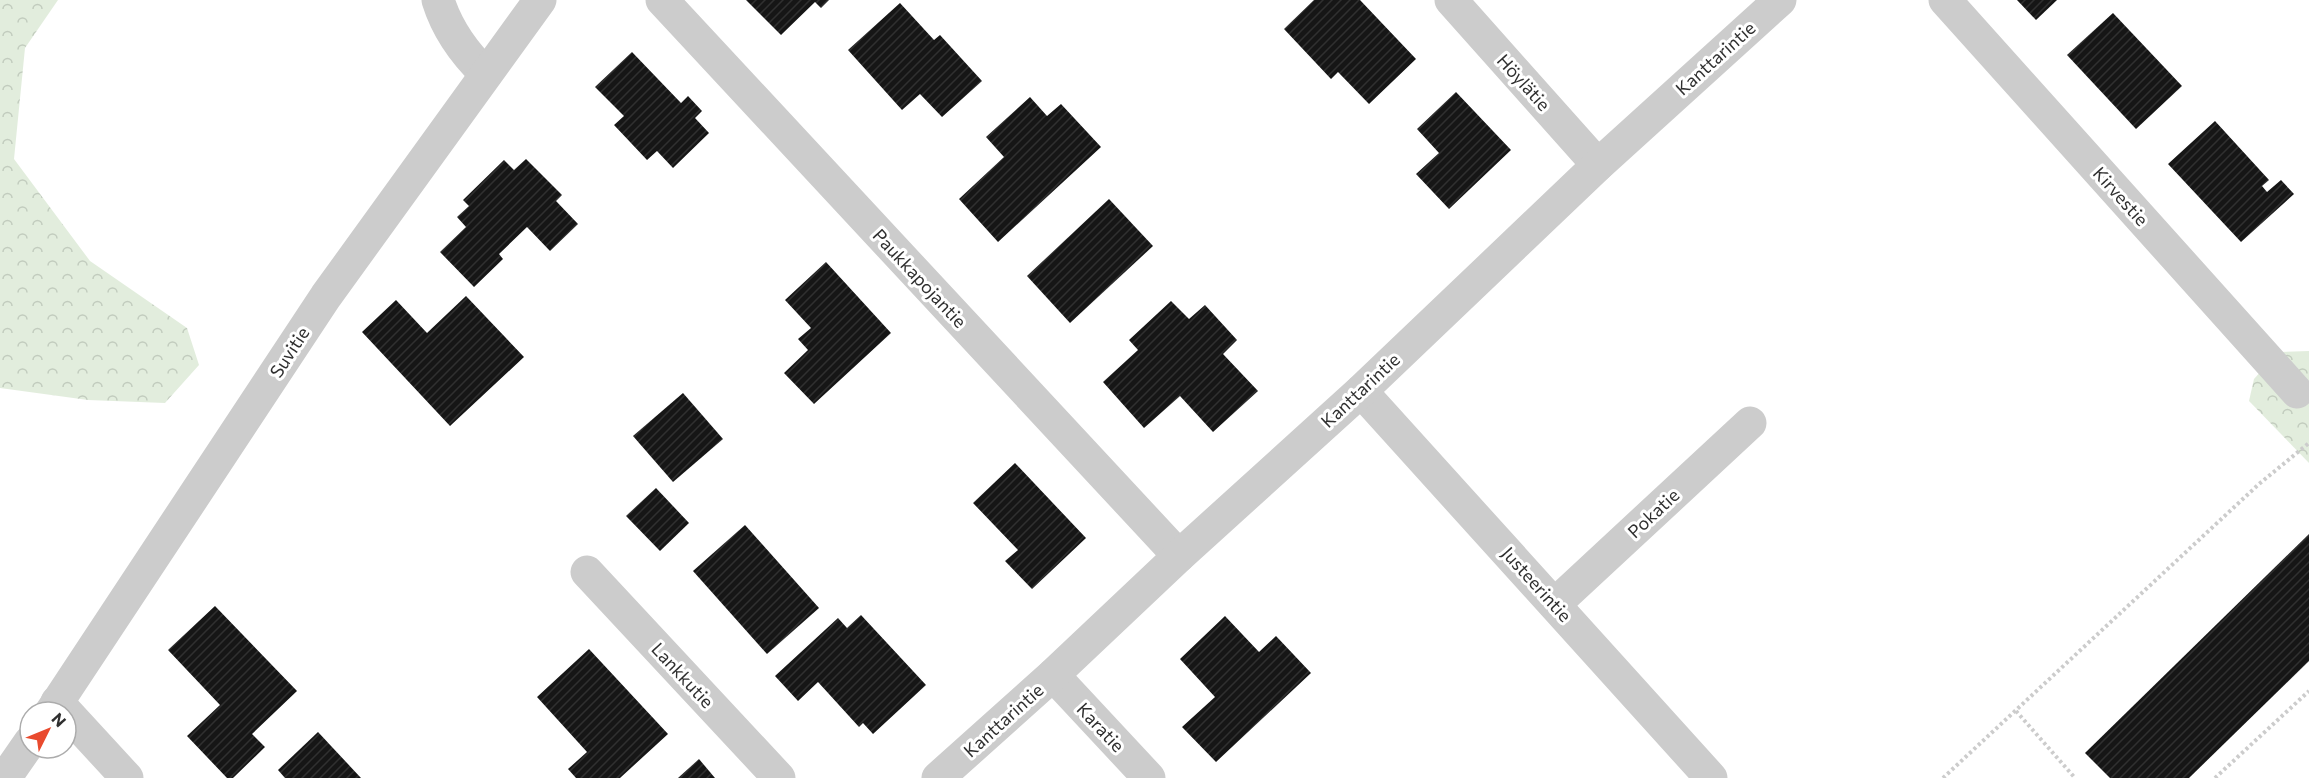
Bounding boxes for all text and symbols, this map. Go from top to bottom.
street label: Kanttarintie [1671,16,1759,100]
street label: Höylätie [1493,49,1555,115]
street label: Kirvestie [2089,162,2153,230]
street label: Paukkapojantie [869,224,971,332]
street label: Suvitie [265,323,313,381]
street label: Kanttarintie [1316,348,1404,432]
street label: Pokatie [1623,484,1683,542]
street label: Justeerintie [1498,542,1576,626]
street label: Lankkutie [647,638,719,712]
street label: Kanttarintie [959,678,1047,762]
street label: Karatie [1073,698,1129,756]
north arrow [18,700,78,760]
text: N [48,709,70,730]

